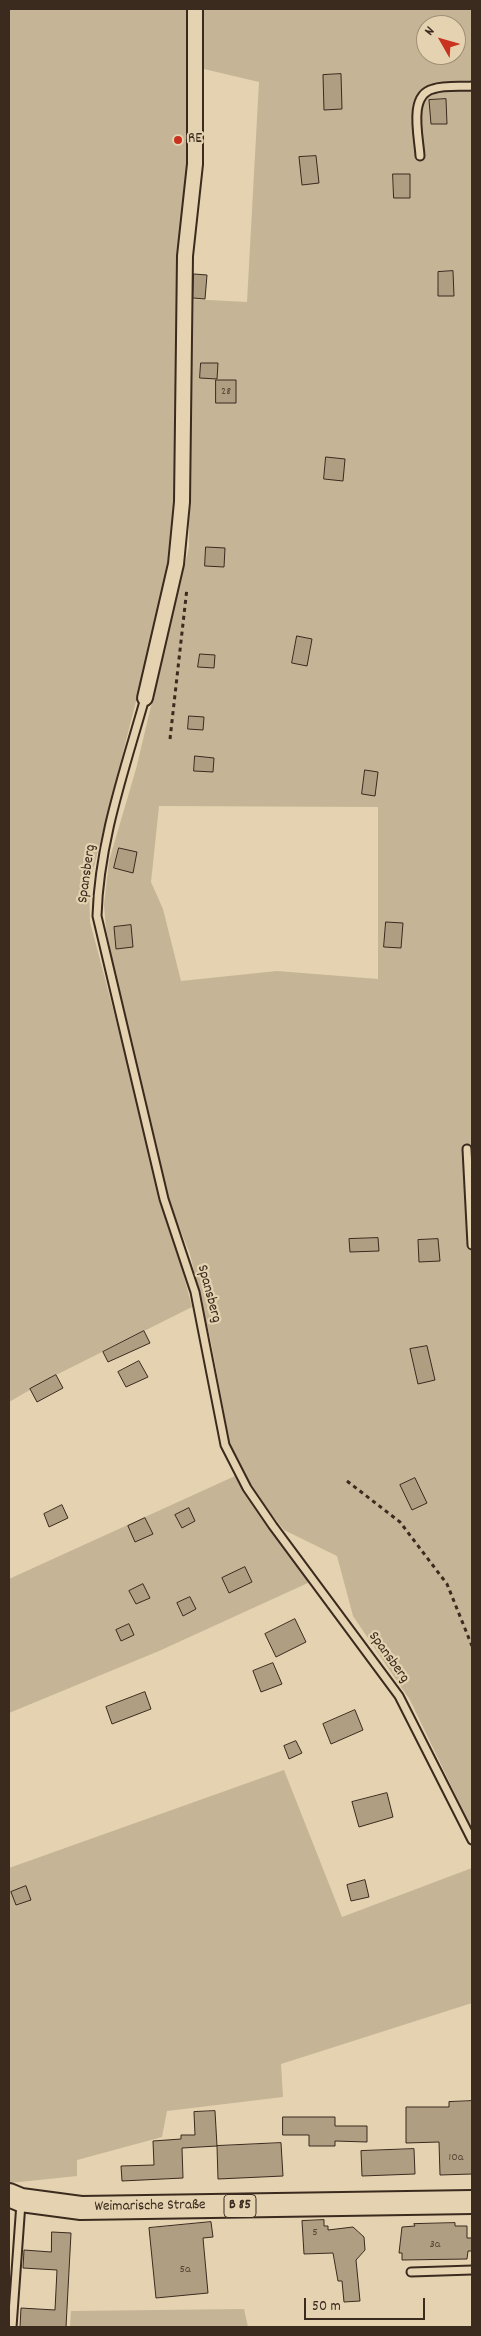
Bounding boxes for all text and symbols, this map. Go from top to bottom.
north arrow [416,15,466,65]
text: N [420,23,440,40]
place label: RE [188,131,202,149]
marker: RE [172,134,184,146]
house number: 28 [221,385,231,399]
street label: Spansberg [75,844,101,904]
street label: Spansberg [192,1263,224,1325]
street label: Spansberg [363,1629,413,1687]
house number: 10a [449,2151,463,2165]
road number: B 85 [224,2194,256,2218]
street label: Weimarische Straße [94,2197,206,2217]
house number: 5 [312,2226,318,2240]
house number: 3a [430,2238,440,2252]
house number: 5a [179,2263,191,2277]
scale bar [306,2288,427,2320]
text: 50 m [312,2296,341,2318]

